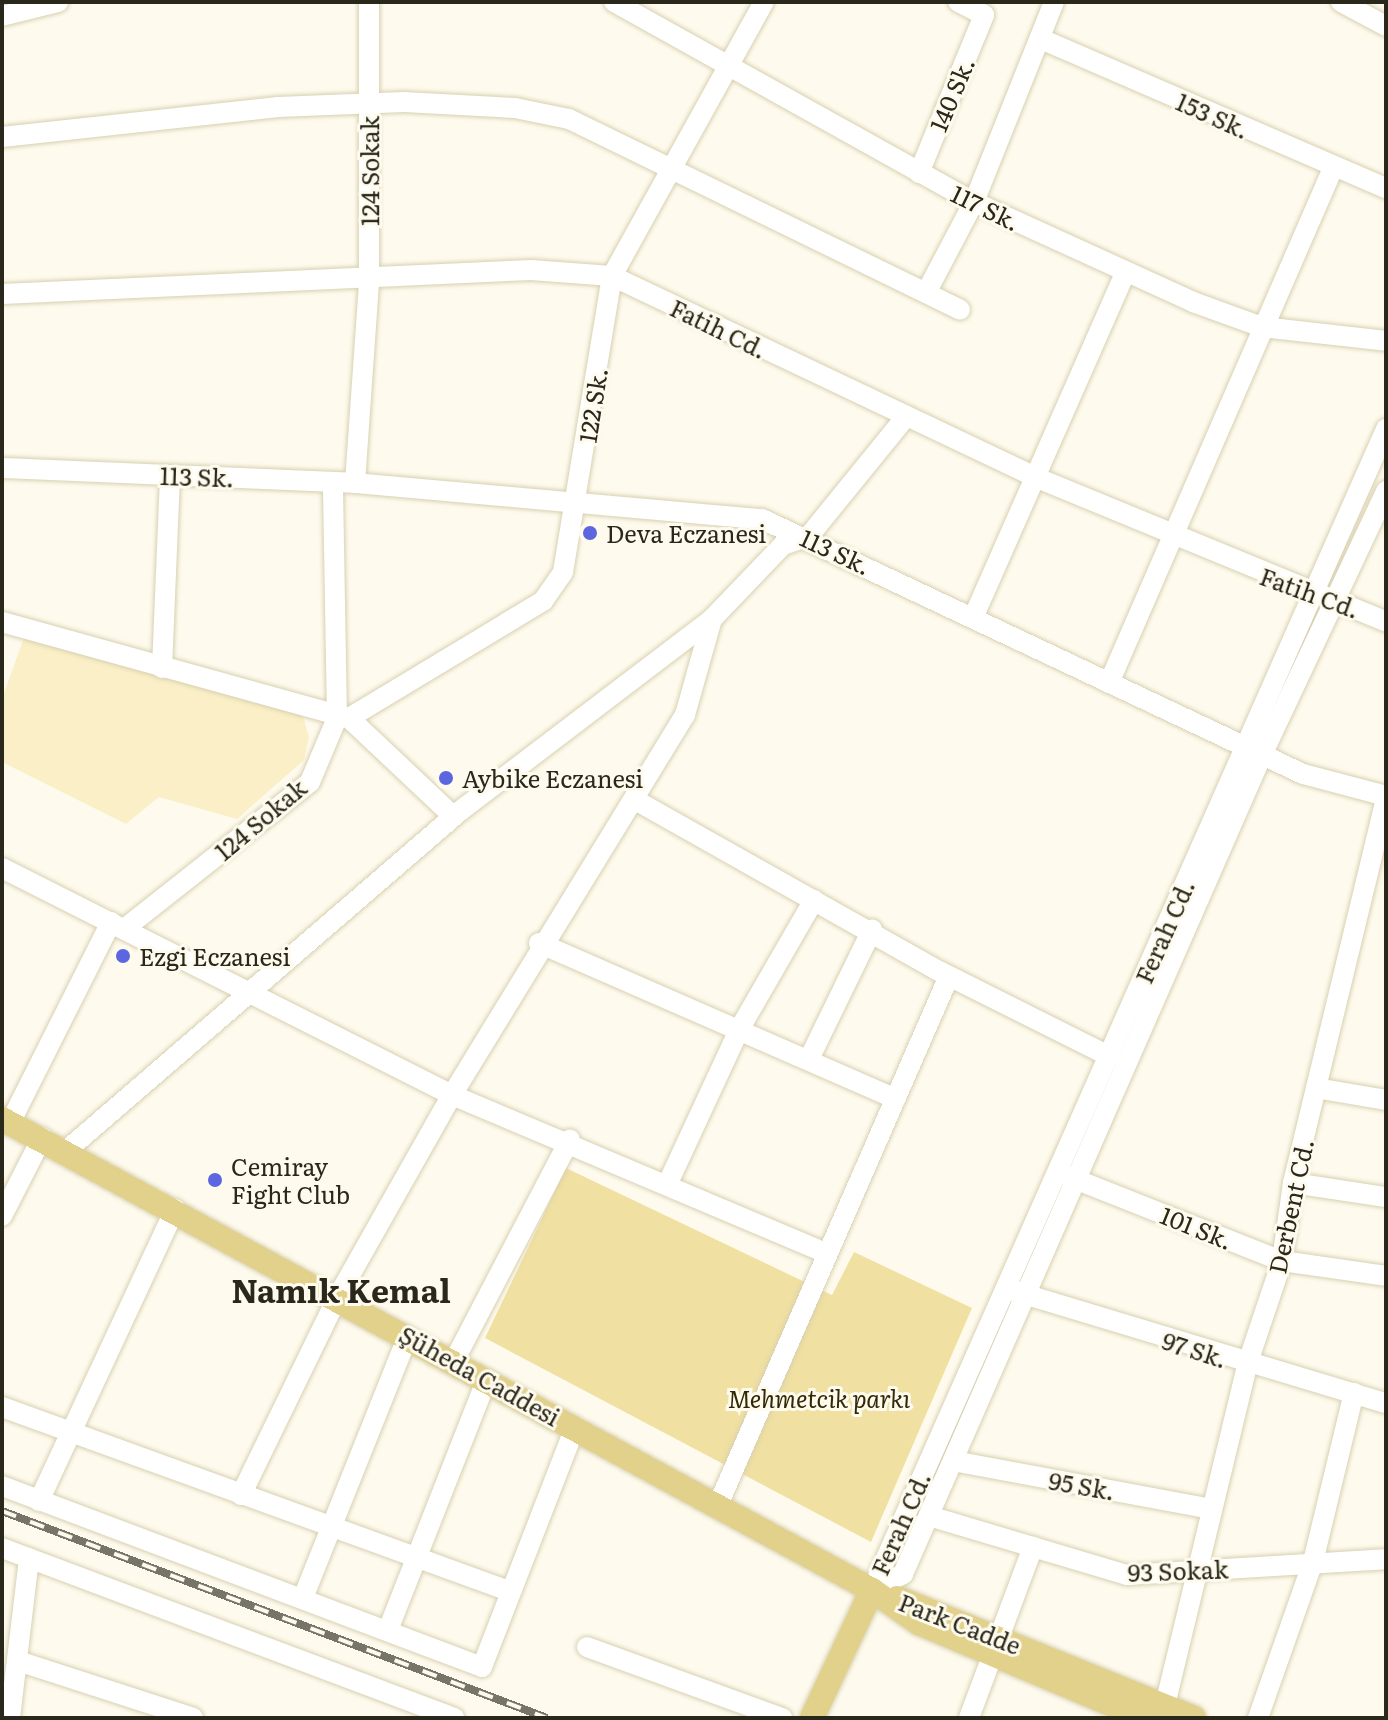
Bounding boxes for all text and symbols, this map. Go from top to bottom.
street label: 140 Sk. [923,53,979,135]
street label: 153 Sk. [1172,86,1254,144]
street label: 124 Sokak [355,116,383,226]
street label: 117 Sk. [947,178,1025,236]
street label: Fatih Cd. [666,292,772,364]
street label: 122 Sk. [572,365,612,445]
street label: 113 Sk. [159,460,235,492]
place label: Deva Eczanesi [606,519,766,547]
street label: 113 Sk. [796,522,876,580]
marker: Deva Eczanesi [581,524,599,542]
street label: Fatih Cd. [1256,561,1364,623]
place label: Aybike Eczanesi [462,764,643,792]
marker: Aybike Eczanesi [437,769,455,787]
street label: 124 Sokak [209,773,311,865]
street label: Ferah Cd. [1128,875,1200,987]
place label: Ezgi Eczanesi [139,942,290,970]
marker: Ezgi Eczanesi [114,947,132,965]
street label: Derbent Cd. [1262,1136,1318,1276]
place label: Cemiray Fight Club [231,1152,350,1208]
marker: Cemiray Fight Club [206,1171,224,1189]
street label: 101 Sk. [1157,1200,1237,1254]
district label: Namık Kemal [231,1270,451,1308]
street label: Şüheda Caddesi [395,1319,565,1431]
street label: 97 Sk. [1159,1325,1231,1373]
park label: Mehmetcik parkı [728,1384,910,1412]
street label: 95 Sk. [1047,1465,1117,1505]
street label: Ferah Cd. [864,1467,936,1579]
street label: 93 Sokak [1127,1554,1229,1586]
street label: Park Cadde [895,1587,1025,1659]

